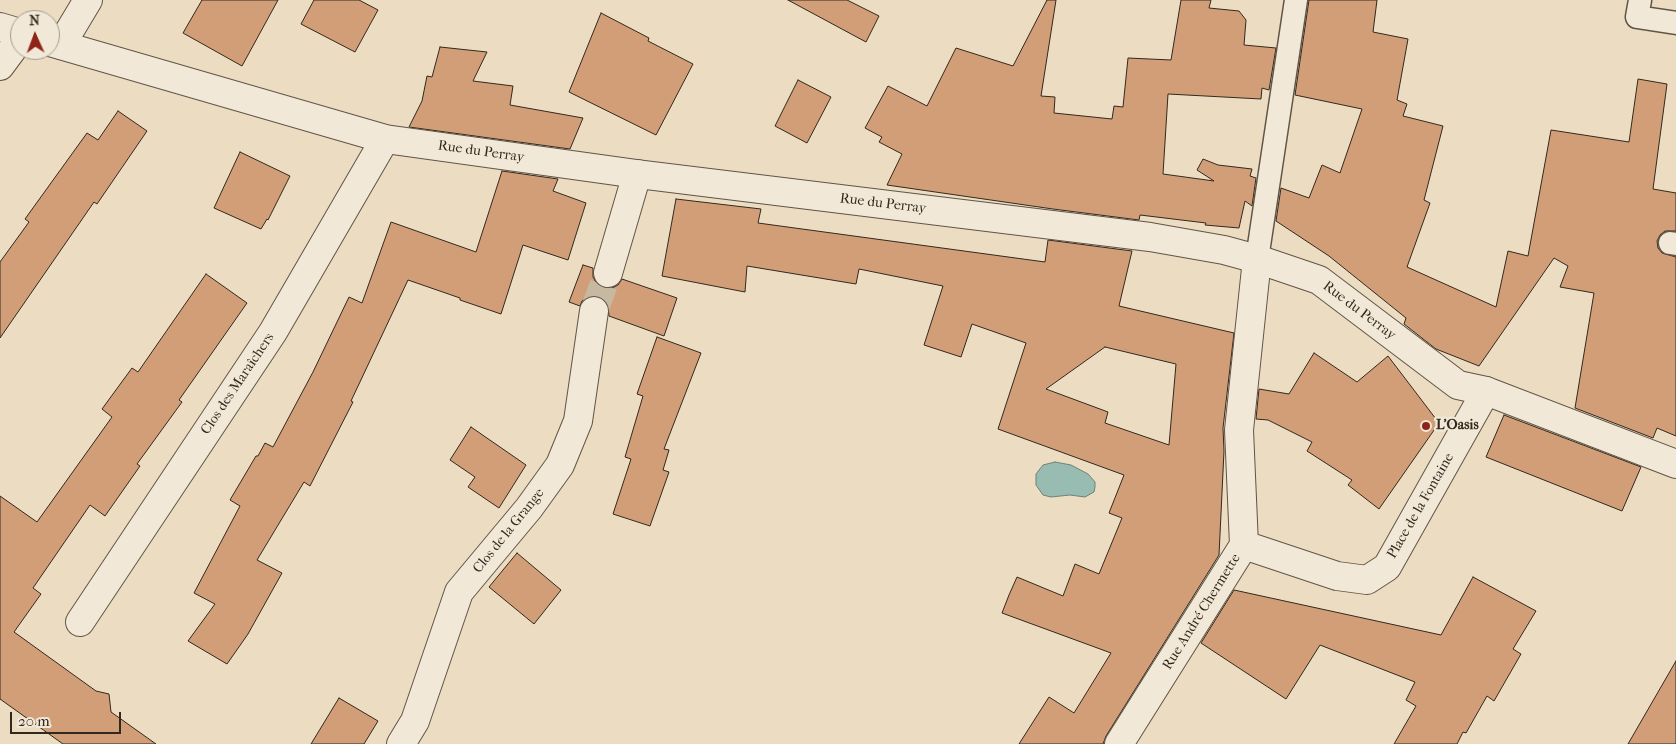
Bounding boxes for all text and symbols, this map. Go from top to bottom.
north arrow [10,10,60,60]
text: N [29,12,40,29]
street label: Rue du Perray [437,138,525,166]
street label: Rue du Perray [839,190,927,218]
street label: Rue du Perray [1319,278,1399,344]
street label: Clos des Maraîchers [198,330,278,438]
place label: L’Oasis [1436,418,1479,434]
marker: L’Oasis [1420,420,1432,432]
street label: Place de la Fontaine [1384,450,1458,562]
street label: Clos de la Grange [470,485,548,577]
street label: Rue André Chermette [1159,551,1245,673]
scale bar [12,702,124,734]
text: 20 m [18,712,50,730]

